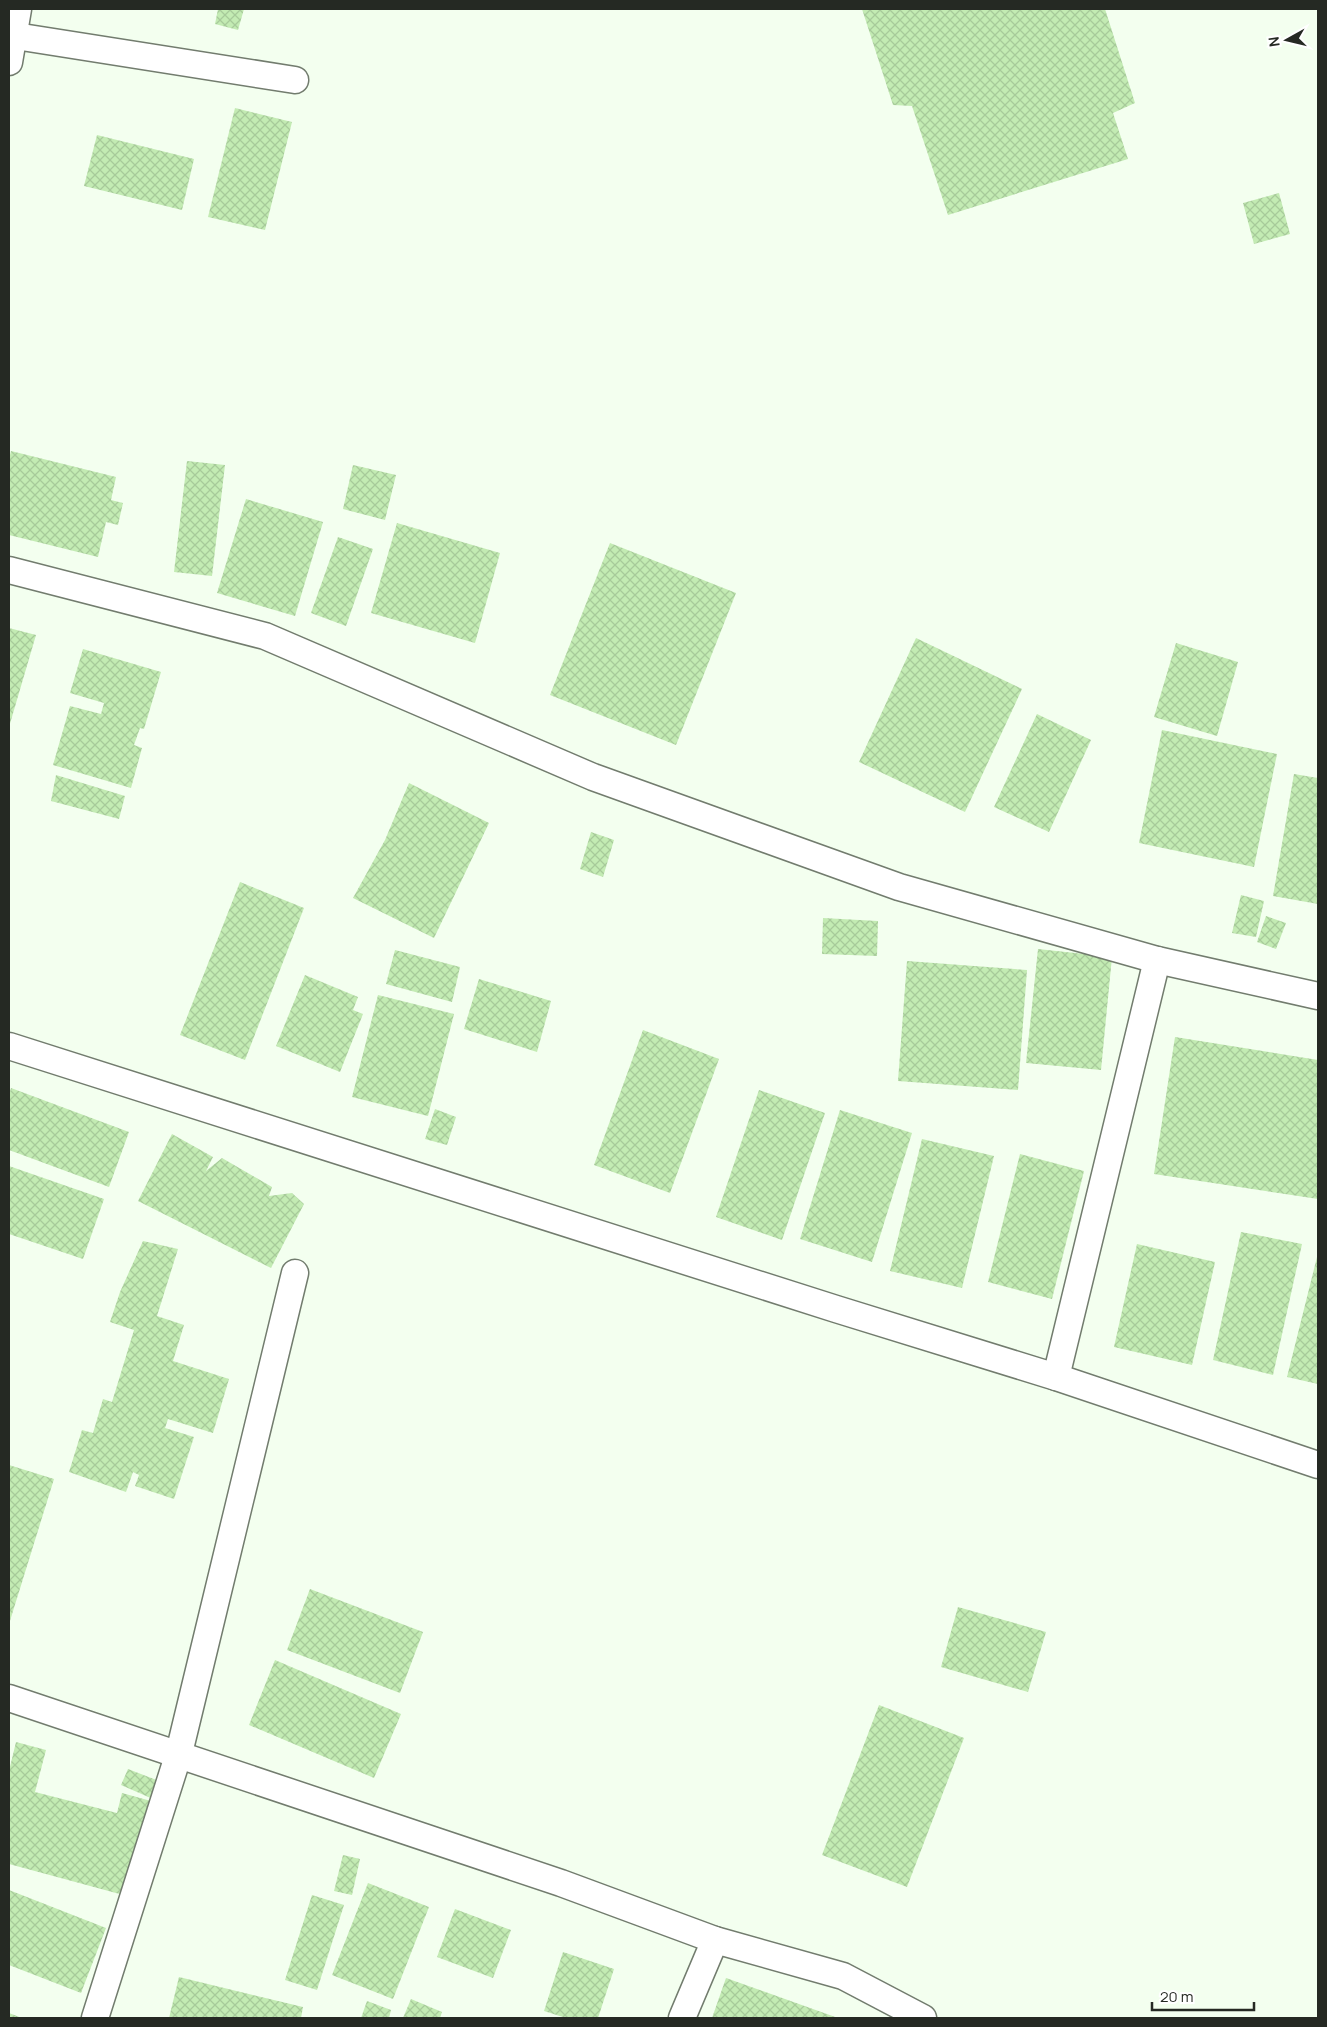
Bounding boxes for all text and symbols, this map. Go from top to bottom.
north arrow [1262,15,1312,65]
text: N [1264,36,1284,48]
scale bar [1152,1980,1254,2012]
text: 20 m [1160,1986,1193,2007]

